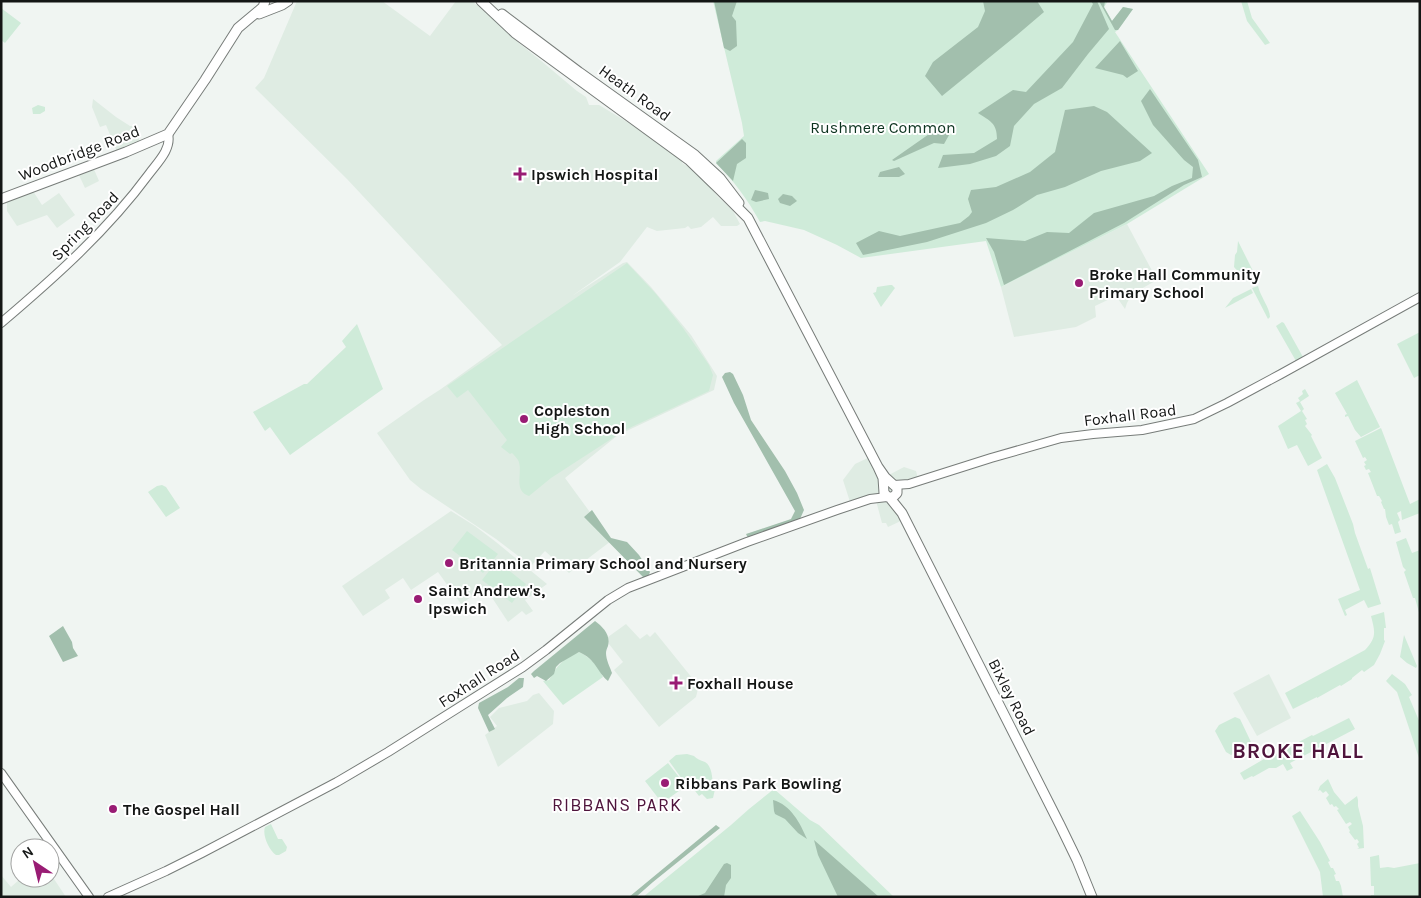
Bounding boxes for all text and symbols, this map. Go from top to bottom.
street label: Heath Road [595,61,675,125]
park label: Rushmere Common [810,118,956,137]
street label: Woodbridge Road [16,121,142,185]
place label: Ipswich Hospital [531,165,658,184]
marker: Ipswich Hospital [513,167,527,181]
street label: Spring Road [47,187,123,265]
place label: Broke Hall Community Primary School [1089,265,1260,302]
marker: Broke Hall Community Primary School [1073,277,1085,289]
street label: Foxhall Road [1083,400,1177,430]
place label: Copleston High School [534,401,626,438]
marker: Copleston High School [518,413,530,425]
place label: Britannia Primary School and Nursery [459,554,747,573]
marker: Britannia Primary School and Nursery [443,557,455,569]
place label: Saint Andrew's, Ipswich [428,581,545,618]
marker: Saint Andrew's, Ipswich [412,593,424,605]
street label: Foxhall Road [435,645,523,711]
street label: Bixley Road [985,655,1039,739]
place label: Foxhall House [687,674,794,693]
marker: Foxhall House [669,676,683,690]
district label: BROKE HALL [1232,739,1364,763]
place label: Ribbans Park Bowling [675,774,841,793]
marker: Ribbans Park Bowling [659,777,671,789]
district label: RIBBANS PARK [552,794,682,816]
place label: The Gospel Hall [123,800,240,819]
marker: The Gospel Hall [107,803,119,815]
north arrow [10,838,60,888]
text: N [19,843,37,863]

